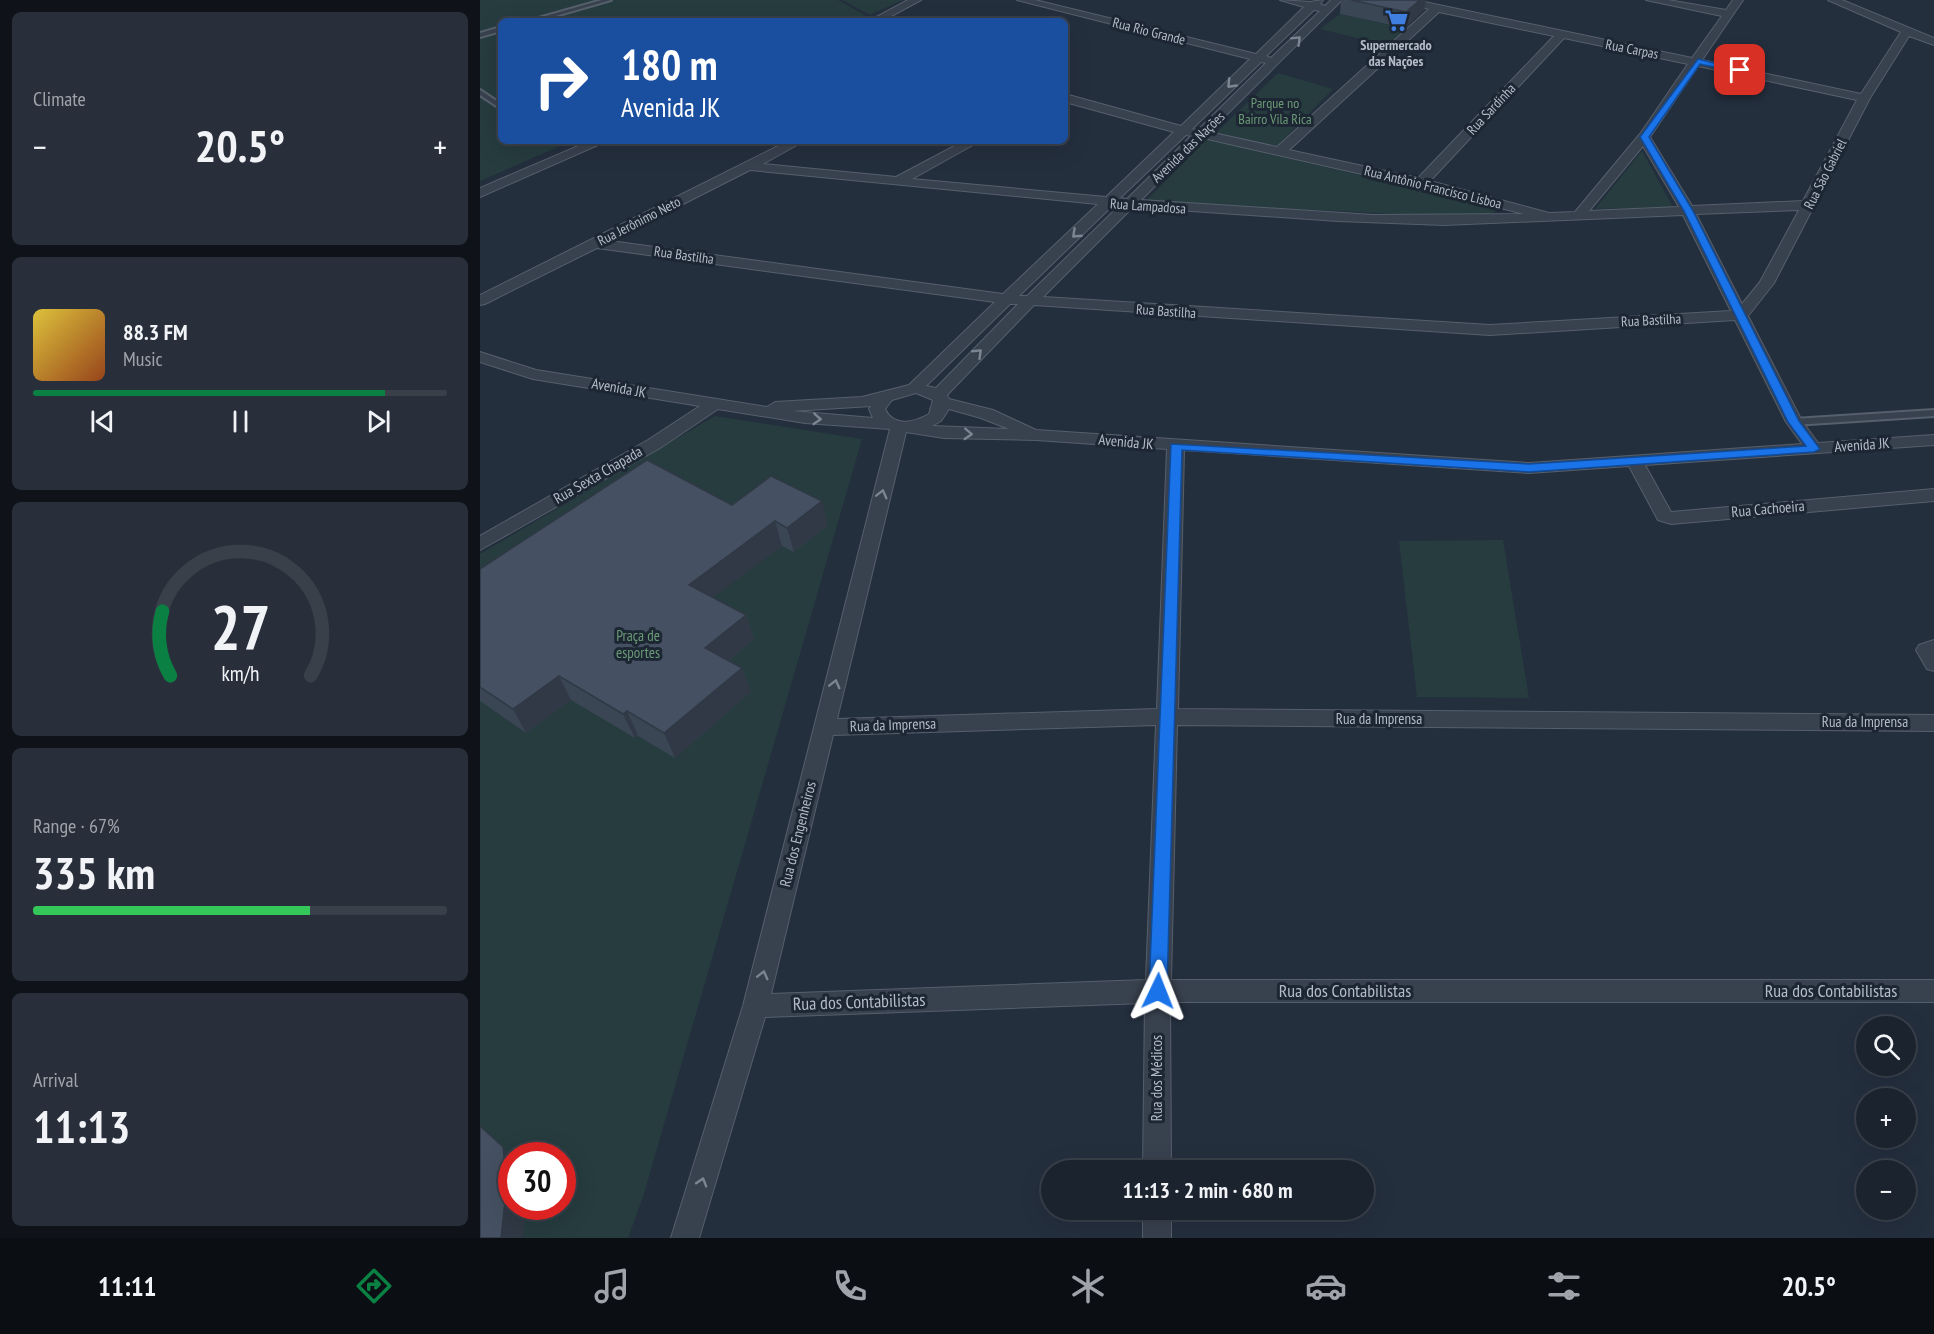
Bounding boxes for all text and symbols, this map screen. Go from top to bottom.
supermarket icon: Supermercado das Nações [1383,8,1409,34]
street label: Rua Rio Grande [1111,13,1188,49]
street label: Rua Carpas [1604,35,1660,63]
place label: Supermercado das Nações [1360,36,1432,70]
text: 180 m [621,37,718,92]
one-way arrow [1290,37,1301,48]
icon: right [522,42,600,120]
pin [1714,44,1765,95]
icon: arrive [1723,53,1756,86]
one-way arrow [1227,78,1238,88]
street label: Rua Sardinha [1463,80,1519,138]
text: Climate [33,86,86,112]
text: Avenida JK [621,90,720,124]
park label: Parque no Bairro Vila Rica [1238,94,1312,128]
street label: Avenida das Nações [1148,107,1229,186]
text: 20.5° [195,116,285,174]
text: − [33,125,47,168]
text: + [433,125,447,168]
street label: Rua São Gabriel [1800,135,1851,212]
street label: Rua Antônio Francisco Lisboa [1362,161,1504,213]
street label: Rua Jerônimo Neto [594,192,684,250]
street label: Rua Lampadosa [1110,194,1186,218]
one-way arrow [1072,227,1082,238]
street label: Rua Bastilha [653,242,715,268]
street label: Rua Bastilha [1135,300,1197,322]
street label: Rua Bastilha [1620,309,1682,331]
text: 88.3 FM [123,318,188,346]
text: Music [123,346,163,372]
one-way arrow [970,349,981,360]
street label: Avenida JK [590,373,648,402]
icon: previous [86,405,119,438]
icon: pause [224,405,257,438]
icon: next [362,405,395,438]
one-way arrow [812,412,821,425]
one-way arrow [963,428,972,441]
street label: Avenida JK [1098,430,1155,453]
street label: Avenida JK [1834,433,1891,456]
street label: Rua Sexta Chapada [550,442,645,508]
one-way arrow [875,489,888,499]
street label: Rua Cachoeira [1730,496,1805,521]
text: 27 [210,586,270,667]
park label: Praça de esportes [616,626,660,662]
text: km/h [221,659,259,687]
one-way arrow [828,679,841,689]
street label: Rua da Imprensa [1336,709,1422,728]
street label: Rua da Imprensa [1822,712,1908,731]
street label: Rua da Imprensa [850,713,936,736]
street label: Rua dos Engenheiros [775,779,820,889]
text: Range · 67% [33,813,120,839]
text: 335 km [33,843,155,901]
position arrow [1126,959,1190,1023]
one-way arrow [756,970,769,980]
street label: Rua dos Contabilistas [1279,979,1411,1002]
street label: Rua dos Contabilistas [1765,979,1897,1002]
street label: Rua dos Contabilistas [792,988,926,1015]
map controls [1856,1016,1916,1220]
button: search [1856,1016,1916,1076]
street label: Rua dos Médicos [1147,1035,1166,1121]
text: Arrival [33,1067,78,1093]
button: + [1856,1088,1916,1148]
text: 11:13 [33,1097,130,1155]
speed limit sign: 30 [498,1142,576,1220]
button: − [1856,1160,1916,1220]
text: 11:13 · 2 min · 680 m [1122,1176,1293,1204]
one-way arrow [695,1177,707,1188]
icon: directions [353,1265,395,1307]
icon: music [591,1265,633,1307]
icon: phone [829,1265,871,1307]
icon: climate [1067,1265,1109,1307]
icon: car [1305,1265,1347,1307]
icon: filters [1543,1265,1585,1307]
text: 11:11 [98,1269,156,1303]
text: 20.5° [1782,1269,1836,1303]

